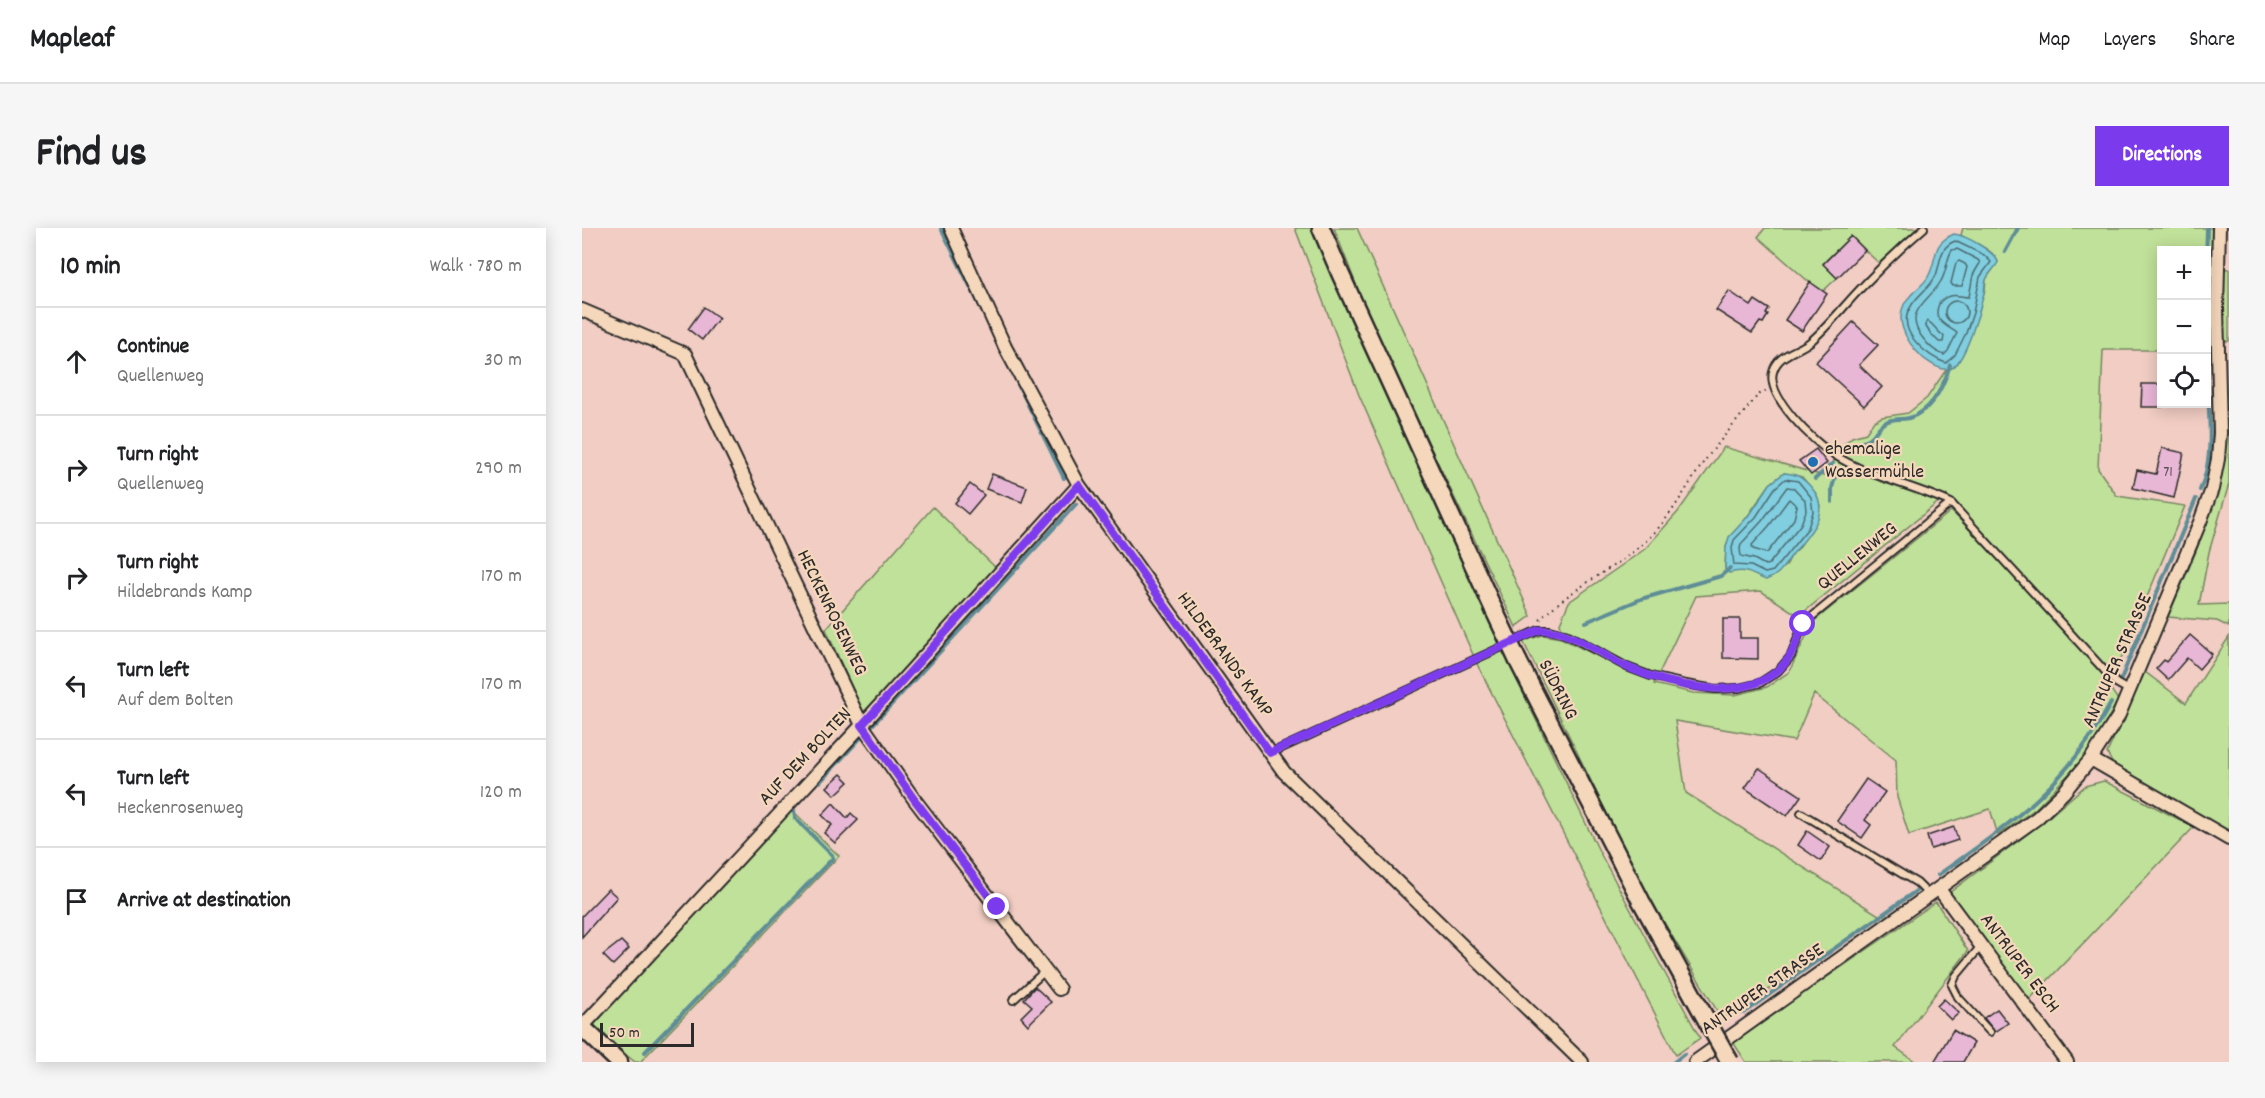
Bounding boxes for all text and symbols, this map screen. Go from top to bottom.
text: Mapleaf [30,21,114,61]
text: Map [2039,26,2070,56]
text: Layers [2103,26,2156,56]
text: Share [2189,26,2235,56]
text: Find us [36,126,147,186]
button: Directions [2095,126,2229,186]
map controls [2157,246,2211,408]
button: + [2157,246,2211,300]
text: 10 min [60,249,120,286]
text: Walk · 780 m [430,253,522,281]
button: − [2157,300,2211,354]
text: Continue [117,332,189,363]
icon: ahead [60,345,93,378]
text: 30 m [484,347,522,375]
button: locate [2157,354,2211,408]
text: Quellenweg [117,363,204,391]
place label: ehemalige Wassermühle [1825,436,1924,487]
text: Turn right [117,440,199,471]
icon: right [60,453,93,486]
text: 290 m [475,455,522,483]
marker: ehemalige Wassermühle [1806,455,1820,469]
house number: 71 [2163,461,2173,484]
text: Quellenweg [117,471,204,499]
street label: QUELLENWEG [1812,516,1904,598]
street label: HECKENROSENWEG [788,545,874,681]
text: Turn right [117,548,199,579]
icon: right [60,561,93,594]
text: 170 m [481,563,522,591]
text: Hildebrands Kamp [117,579,253,607]
street label: HILDEBRANDS KAMP [1169,587,1279,723]
street label: ANTRUPER STRASSE [2076,589,2160,733]
route start [1789,610,1815,636]
street label: SÜDRING [1530,655,1584,725]
text: Turn left [117,656,189,687]
icon: left [60,669,93,702]
text: 170 m [481,671,522,699]
text: Auf dem Bolten [117,687,233,715]
street label: AUF DEM BOLTEN [753,701,859,813]
text: Turn left [117,764,189,795]
icon: left [60,777,93,810]
text: 120 m [480,779,522,807]
text: Heckenrosenweg [117,795,244,823]
icon: arrive [60,885,93,918]
text: Arrive at destination [117,886,291,917]
route end [983,893,1009,919]
street label: ANTRUPER ESCH [1972,908,2066,1020]
street label: ANTRUPER STRASSE [1696,937,1830,1043]
scale bar [600,1020,694,1048]
text: 50 m [609,1022,640,1045]

